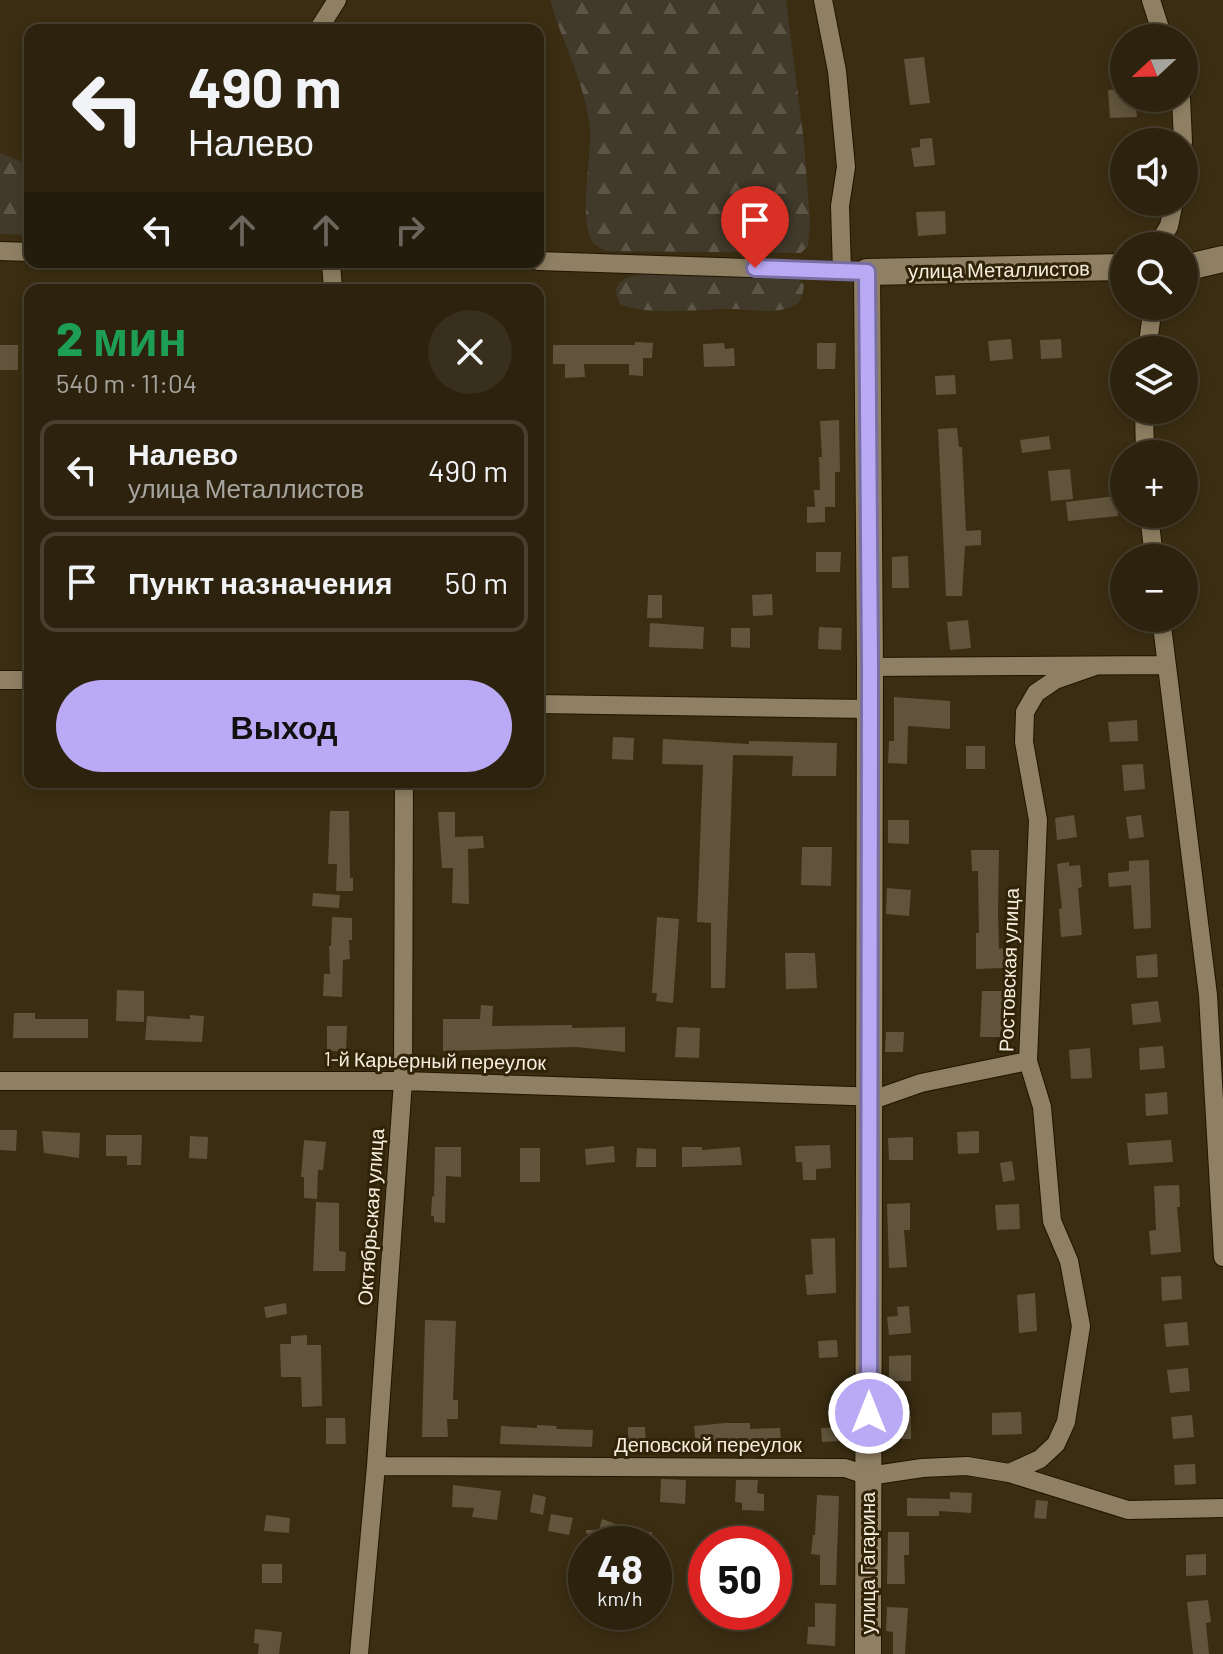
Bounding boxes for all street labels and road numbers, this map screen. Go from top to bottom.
street label: улица Металлистов [908,255,1090,283]
street label: Ростовская улица [993,887,1023,1052]
street label: 1-й Карьерный переулок [324,1046,547,1074]
street label: Октябрьская улица [352,1127,388,1306]
street label: Деповской переулок [614,1432,802,1456]
street label: улица Гагарина [855,1491,879,1634]

